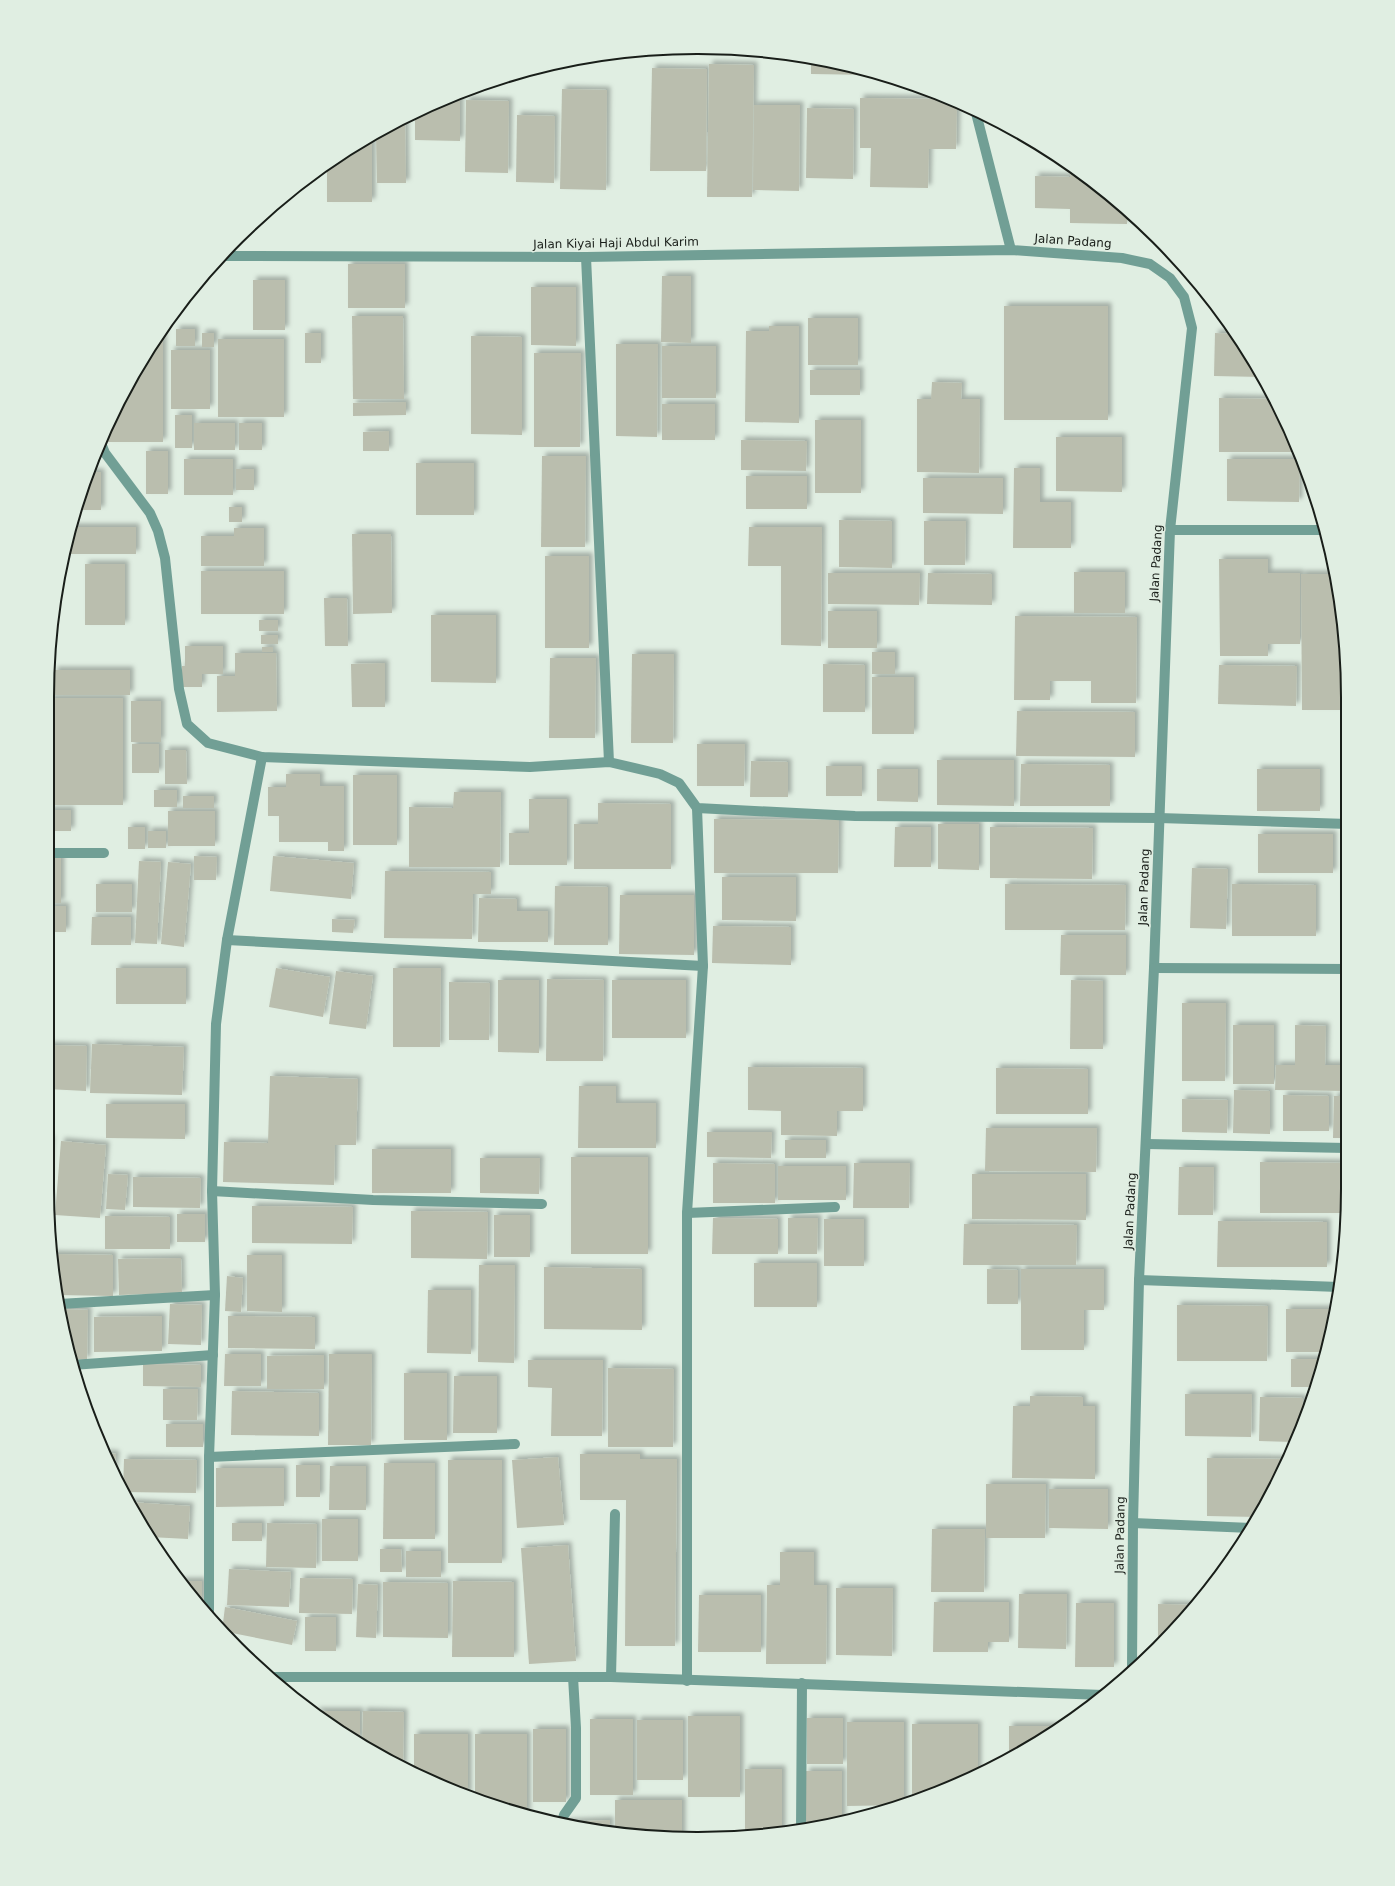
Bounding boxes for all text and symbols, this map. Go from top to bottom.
street label: Jalan Padang [1033,231,1112,251]
street label: Jalan Kiyai Haji Abdul Karim [532,235,699,251]
street label: Jalan Padang [1147,524,1165,603]
street label: Jalan Padang [1136,848,1152,927]
street label: Jalan Padang [1121,1172,1139,1251]
street label: Jalan Padang [1112,1496,1128,1575]

